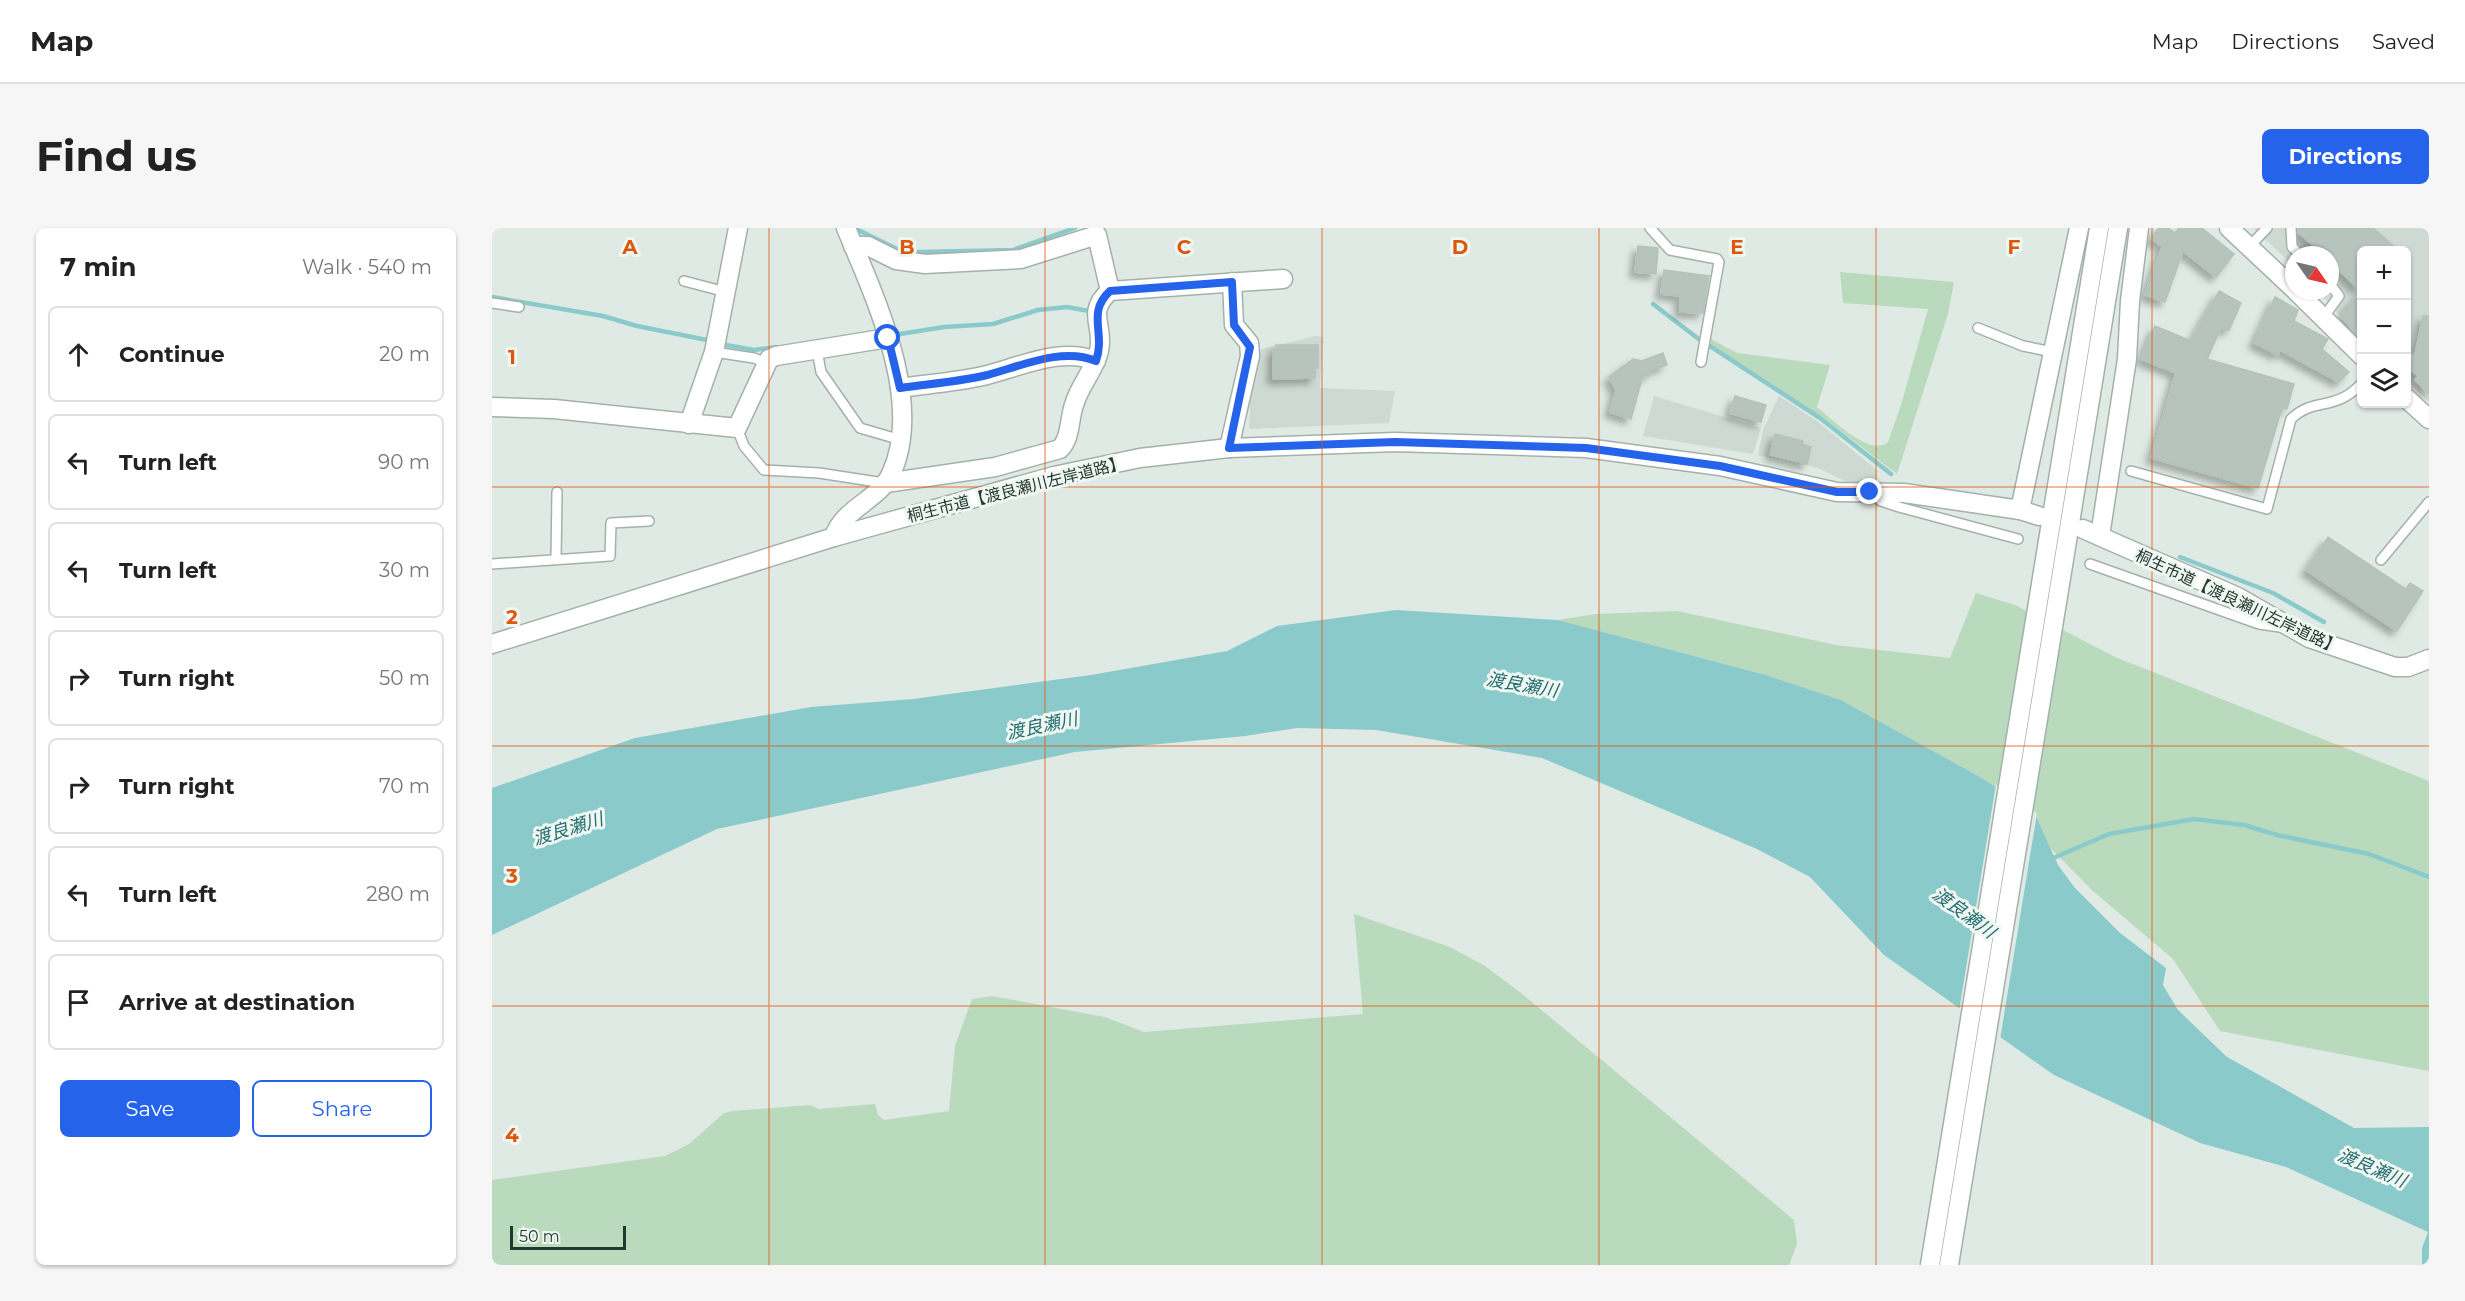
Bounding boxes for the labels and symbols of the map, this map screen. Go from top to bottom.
text: A [621,235,638,259]
text: B [899,235,915,259]
text: C [1177,235,1192,259]
text: D [1452,235,1468,259]
text: E [1730,235,1744,259]
text: F [2008,235,2021,259]
north arrow [2285,246,2339,300]
route start [874,324,900,350]
text: 1 [508,345,516,369]
street label: 桐生市道【渡良瀬川左岸道路】 [905,453,1127,526]
route end [1856,478,1882,504]
street label: 桐生市道【渡良瀬川左岸道路】 [2132,546,2343,657]
text: 2 [506,605,518,629]
water label: 渡良瀬川 [1485,668,1561,702]
water label: 渡良瀬川 [1004,707,1081,744]
water label: 渡良瀬川 [530,807,608,850]
text: 3 [505,864,518,888]
water label: 渡良瀬川 [1928,883,2001,944]
text: 4 [505,1123,519,1147]
water label: 渡良瀬川 [2335,1144,2411,1193]
scale bar [510,1223,626,1250]

